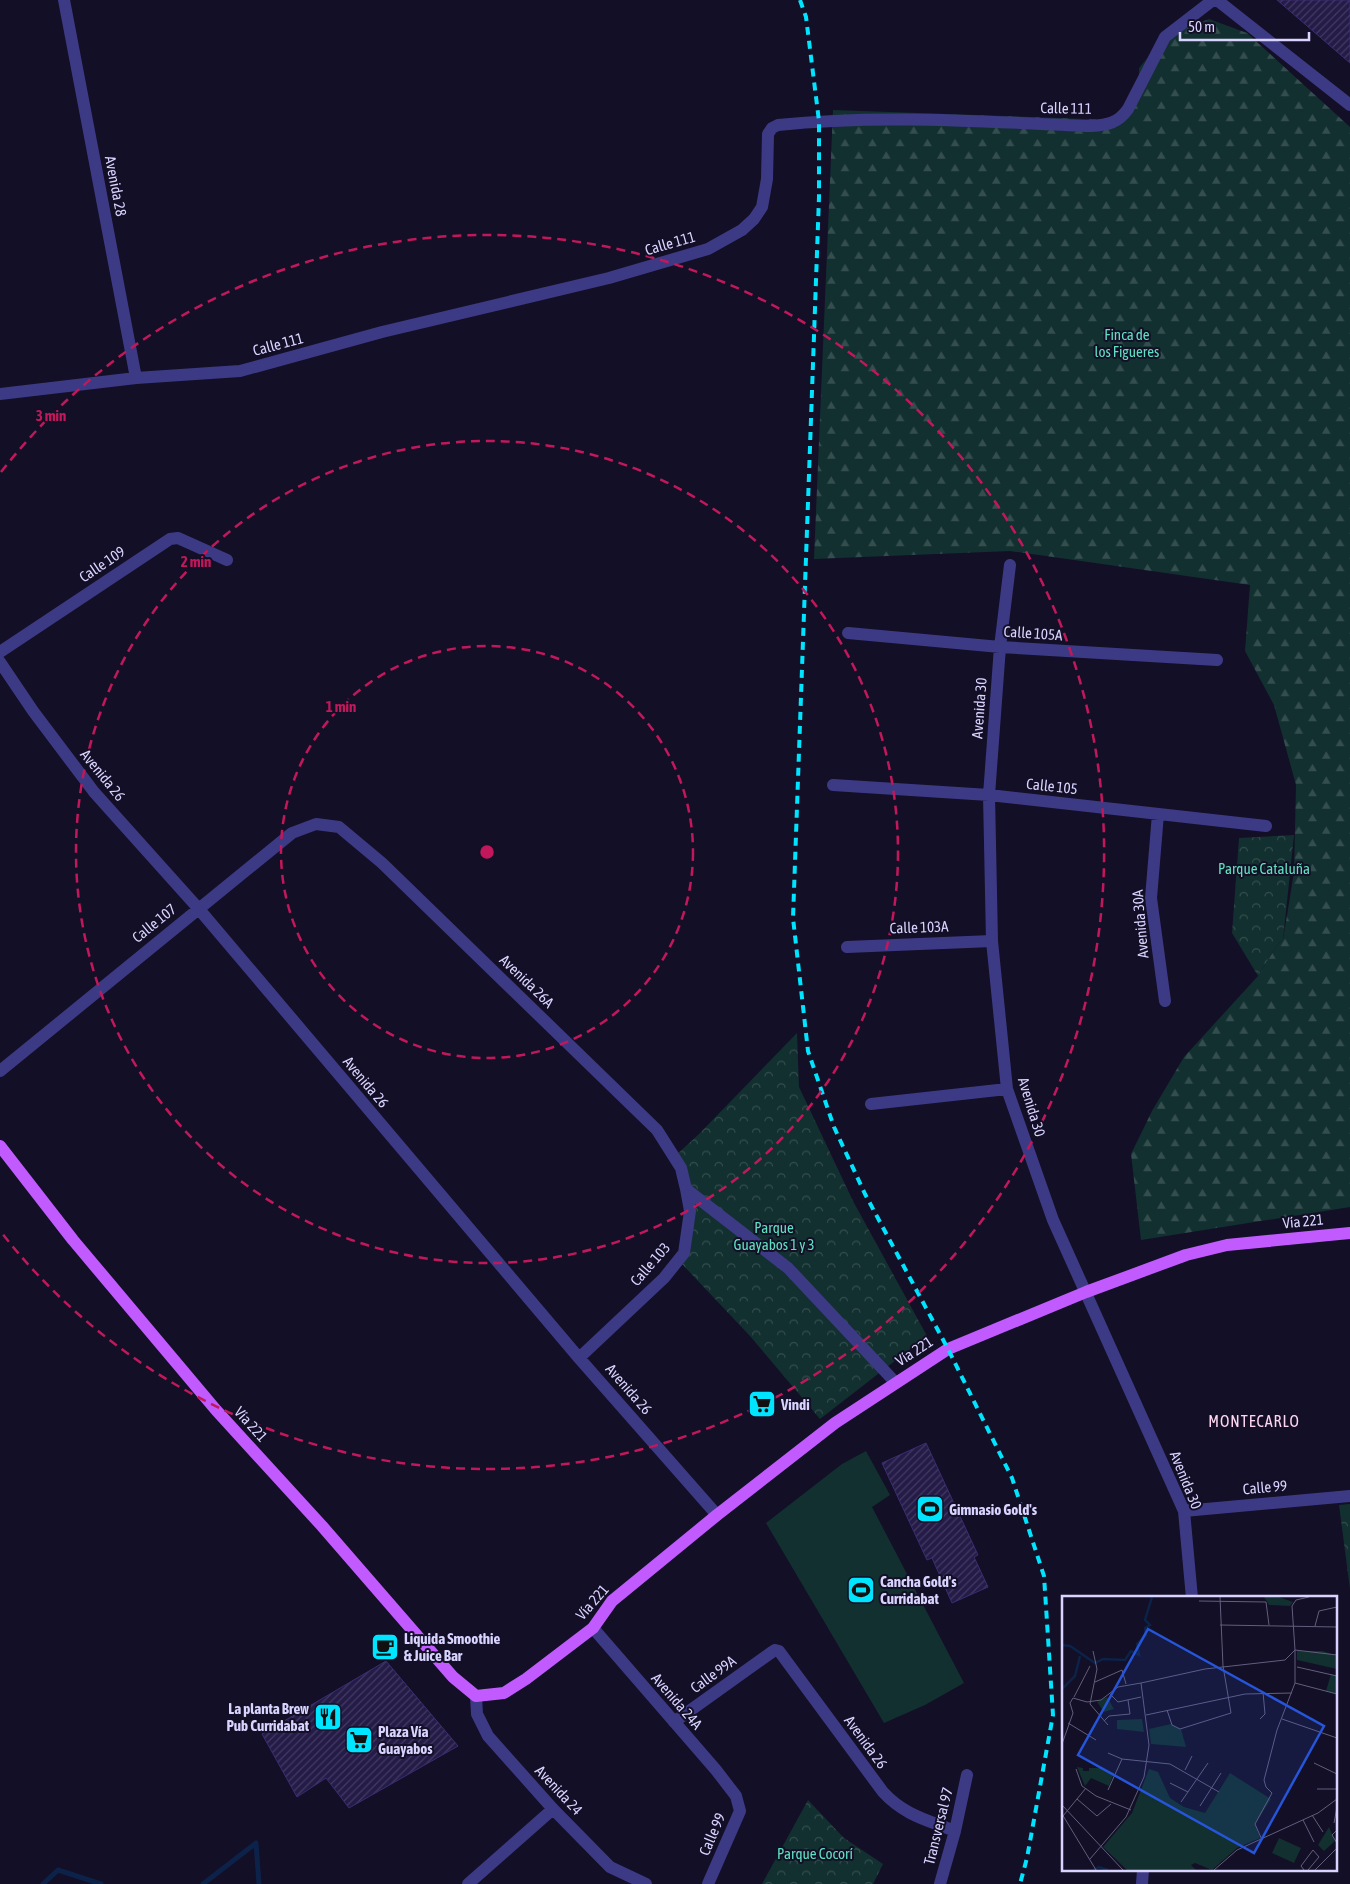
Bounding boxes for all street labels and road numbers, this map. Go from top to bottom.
street label: Calle 111 [1040,99,1092,117]
street label: Avenida 28 [102,154,130,218]
street label: Calle 111 [643,228,697,258]
street label: Calle 111 [251,329,305,359]
street label: Calle 109 [76,543,128,585]
street label: Calle 105A [1003,622,1064,644]
street label: Avenida 30 [968,677,990,739]
street label: Avenida 26 [77,746,129,804]
street label: Calle 105 [1025,775,1079,797]
street label: Avenida 30A [1128,888,1151,959]
street label: Calle 107 [129,900,179,946]
street label: Calle 103A [889,917,949,937]
street label: Avenida 26A [496,951,558,1011]
street label: Avenida 26 [340,1053,392,1111]
street label: Avenida 30 [1015,1075,1049,1139]
street label: Vía 221 [1282,1210,1324,1232]
street label: Calle 103 [627,1239,673,1289]
street label: Vía 221 [892,1333,936,1369]
street label: Avenida 26 [603,1360,655,1418]
street label: Vía 221 [231,1403,271,1445]
street label: Avenida 30 [1167,1448,1205,1512]
street label: Calle 99 [1242,1477,1288,1497]
street label: Vía 221 [572,1581,612,1623]
street label: Calle 99A [687,1652,739,1696]
street label: Avenida 24A [648,1670,706,1733]
street label: Avenida 26 [841,1712,891,1772]
street label: Avenida 24 [532,1762,586,1818]
street label: Transversal 97 [920,1786,956,1866]
street label: Calle 99 [695,1810,729,1858]

